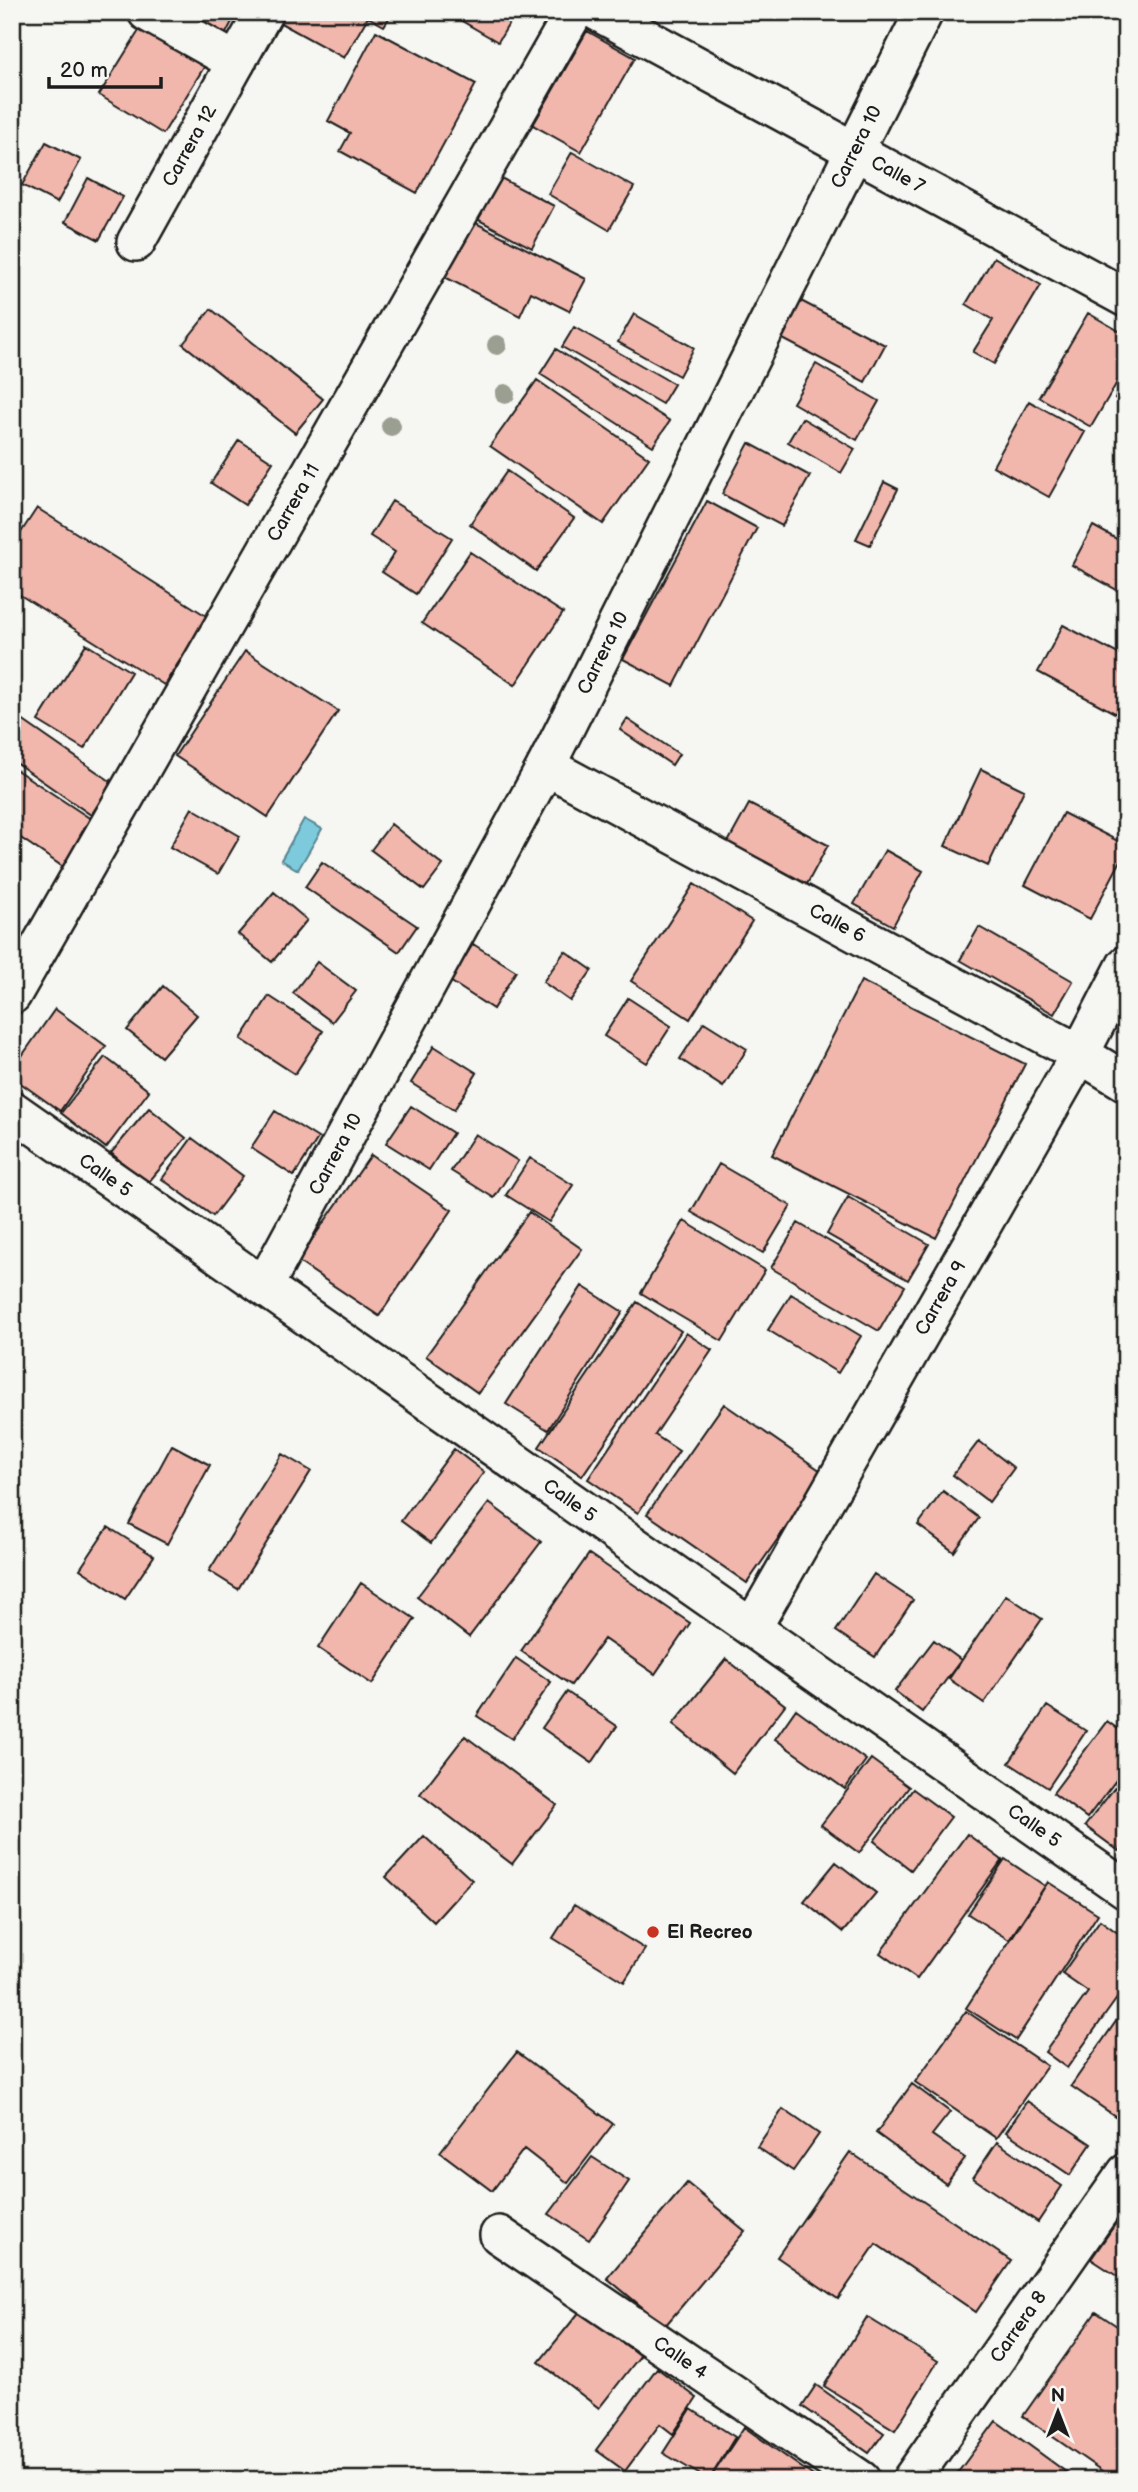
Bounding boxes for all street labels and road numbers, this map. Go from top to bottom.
street label: Carrera 12 [158,100,222,191]
street label: Carrera 10 [826,102,887,192]
street label: Calle 7 [867,151,929,199]
street label: Carrera 11 [262,460,325,546]
street label: Carrera 10 [572,608,633,698]
street label: Calle 6 [805,899,869,948]
street label: Carrera 10 [304,1109,367,1199]
street label: Calle 5 [74,1149,137,1202]
street label: Carrera 9 [910,1257,971,1339]
street label: Calle 5 [539,1474,601,1527]
street label: Calle 5 [1003,1799,1066,1852]
street label: Carrera 8 [985,2286,1051,2367]
street label: Calle 4 [649,2331,712,2384]

